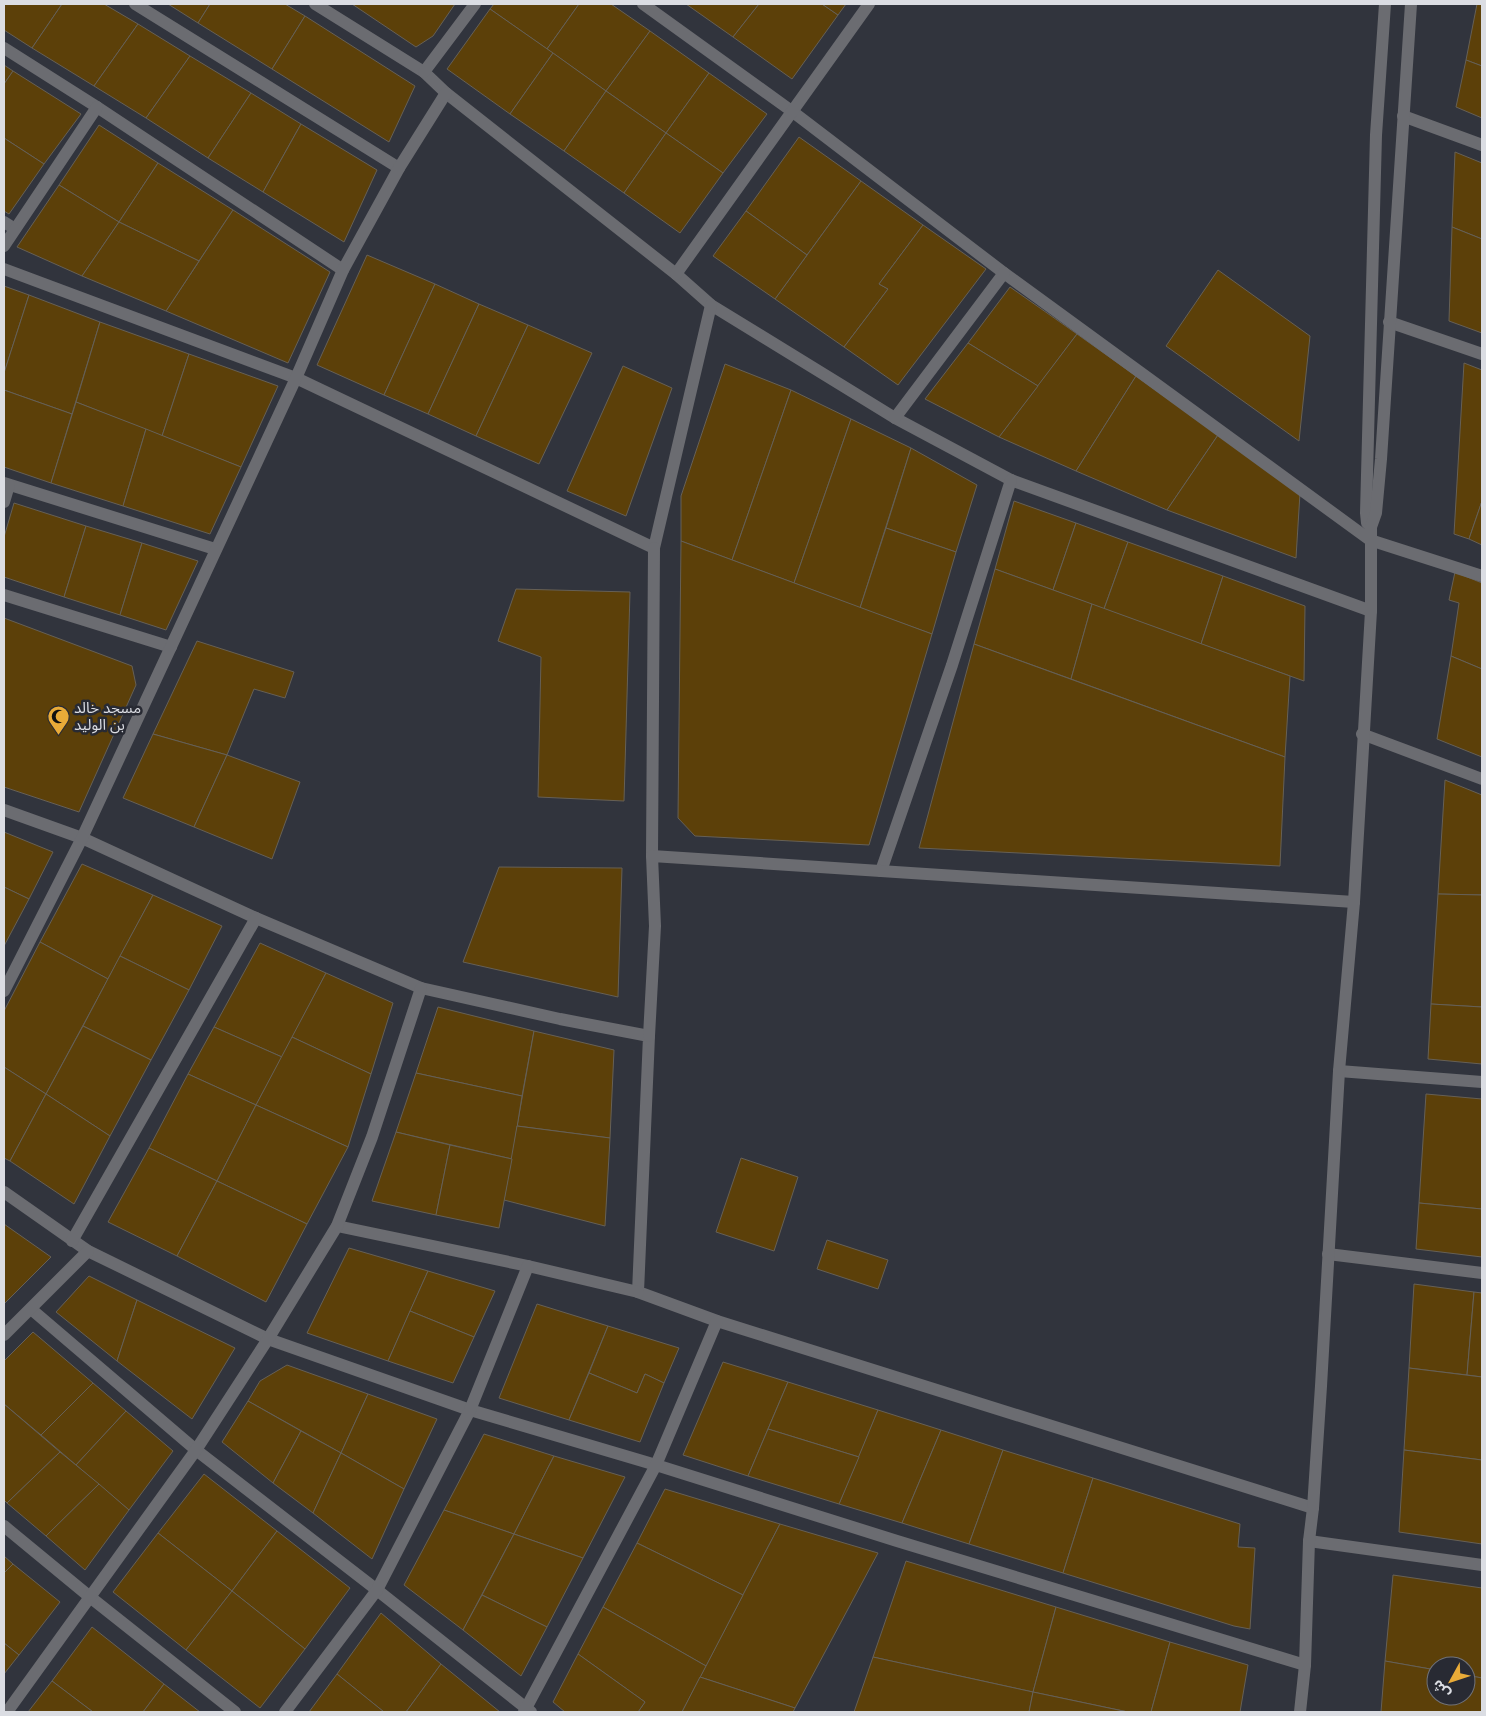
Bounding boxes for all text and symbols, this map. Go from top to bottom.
place label: مسجد خالد بن الوليد [74,698,141,735]
mosque icon: مسجد خالد بن الوليد [46,705,70,736]
north arrow [1426,1656,1476,1706]
text: ش [1428,1676,1455,1702]

